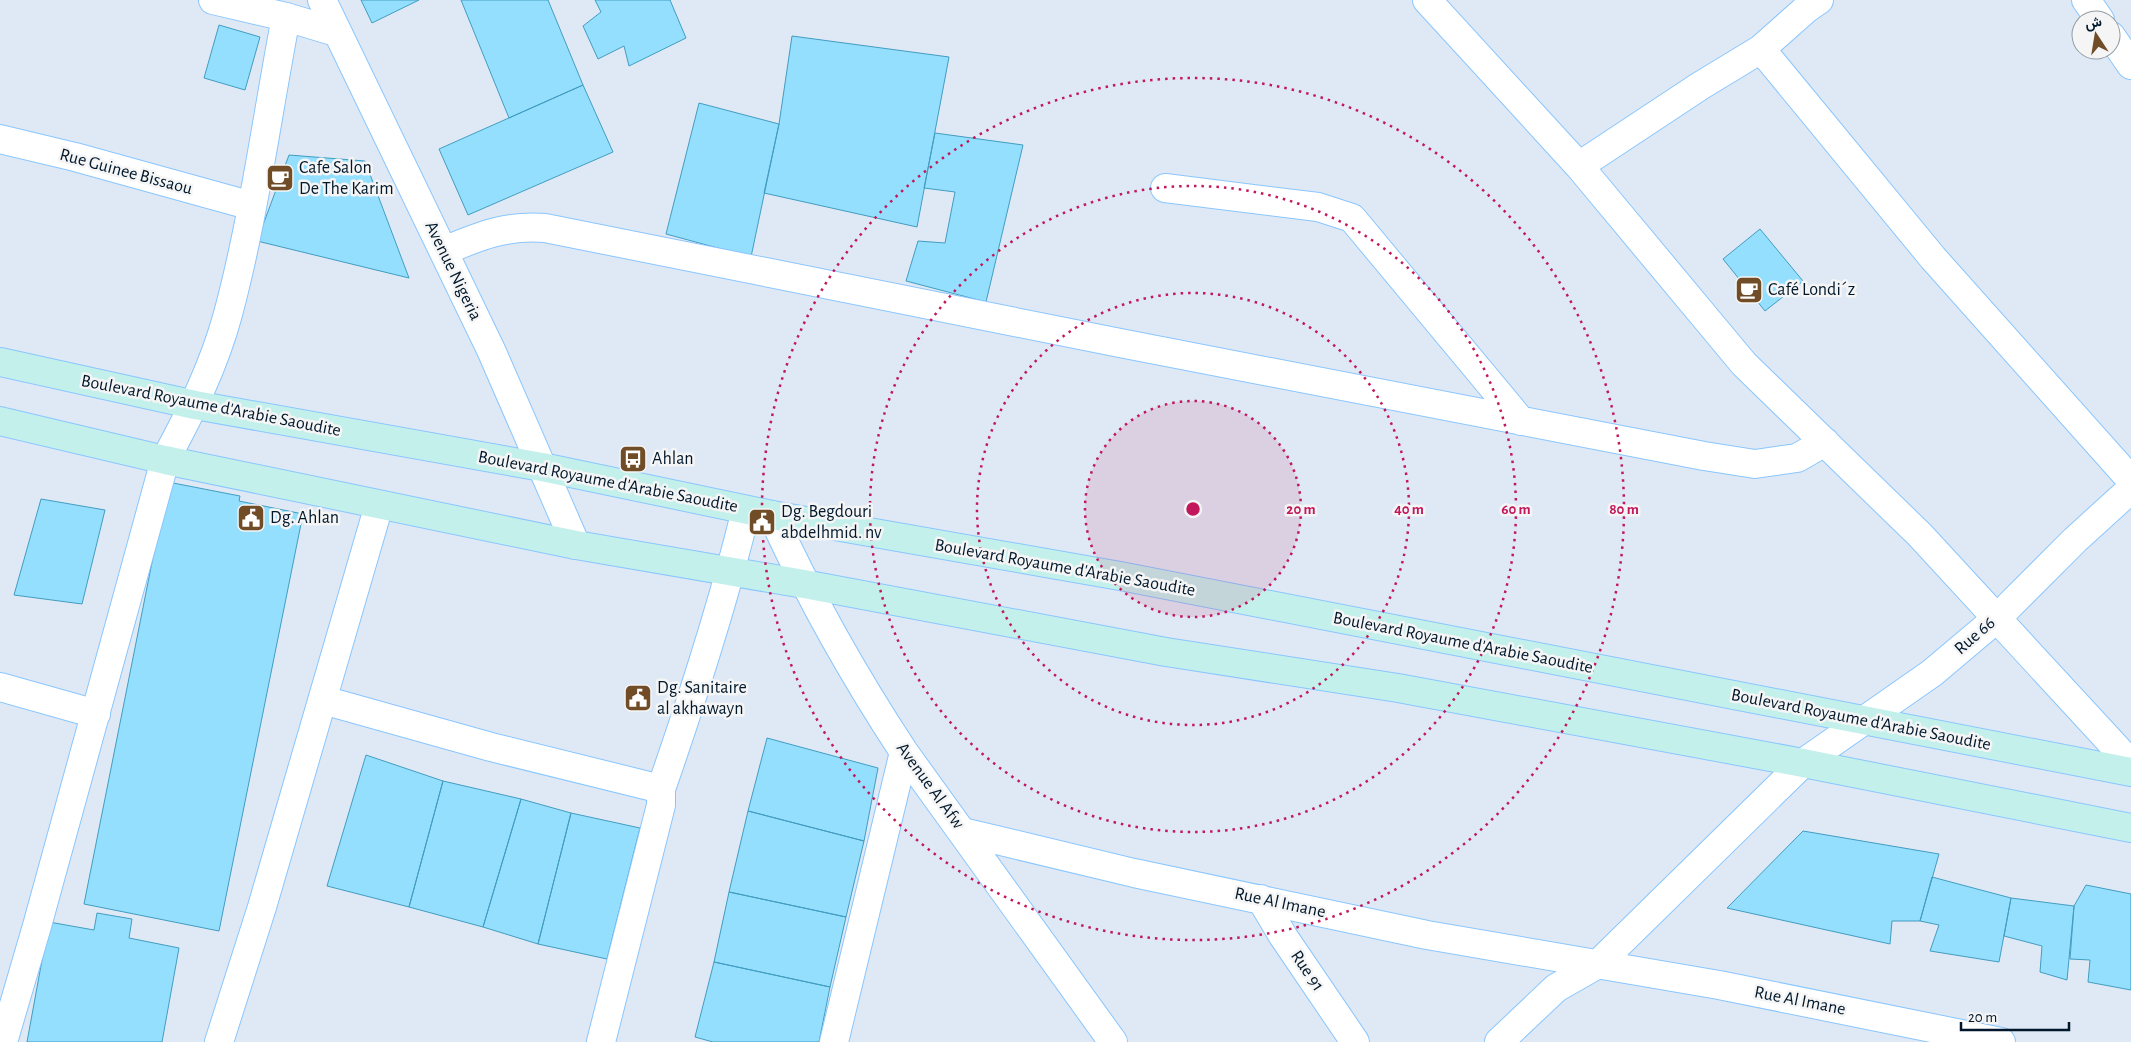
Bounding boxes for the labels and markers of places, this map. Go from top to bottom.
place label: Cafe Salon De The Karim [299,159,394,198]
cafe icon: Cafe Salon De The Karim [265,163,295,193]
cafe icon: Café Londi´z [1734,275,1764,305]
place label: Café Londi´z [1768,281,1855,299]
bus stop icon: Ahlan [618,444,648,474]
place label: Ahlan [652,450,694,468]
centre of rings [1184,500,1202,518]
public building icon: Dg. Ahlan [236,503,266,533]
place label: Dg. Begdouri abdelhmid. nv [781,503,882,542]
public building icon: Dg. Begdouri abdelhmid. nv [747,507,777,537]
place label: Dg. Ahlan [270,509,339,527]
place label: Dg. Sanitaire al akhawayn [657,679,747,718]
public building icon: Dg. Sanitaire al akhawayn [623,683,653,713]

